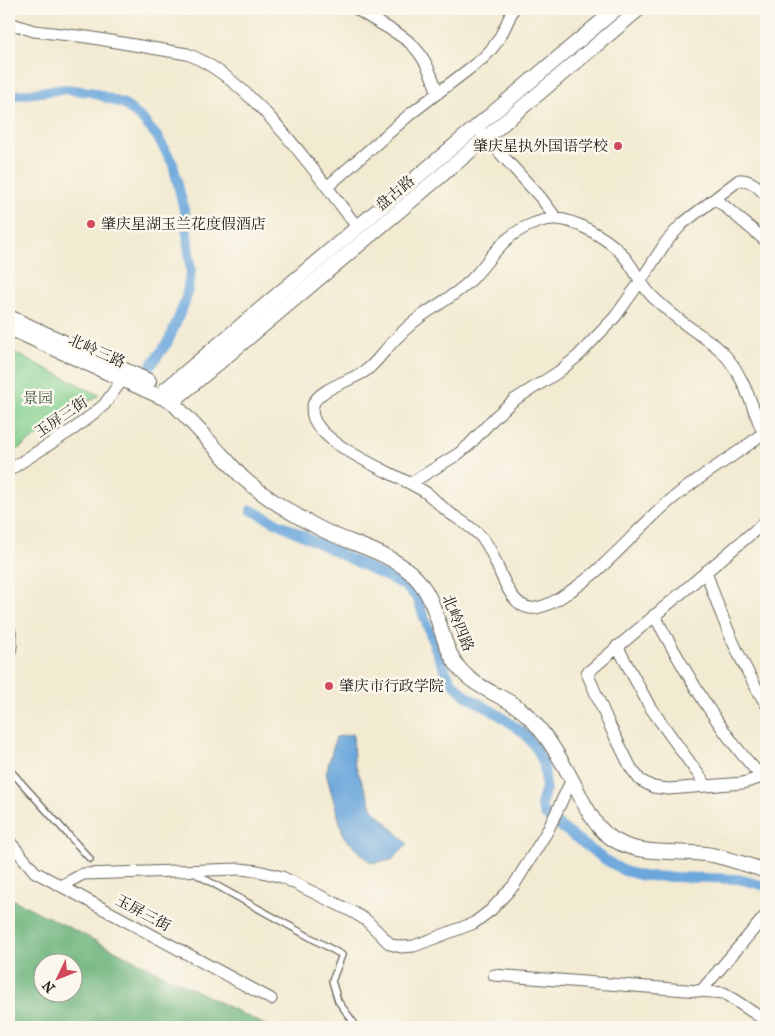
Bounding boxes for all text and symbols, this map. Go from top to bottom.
place label: 肇庆星执外国语学校 [473,137,608,155]
marker: 肇庆星执外国语学校 [612,140,624,152]
street label: 盘古路 [372,172,418,214]
place label: 肇庆星湖玉兰花度假酒店 [101,215,266,233]
marker: 肇庆星湖玉兰花度假酒店 [85,218,97,230]
street label: 北岭三路 [66,331,128,371]
park label: 景园 [23,389,53,407]
street label: 玉屏三街 [31,393,91,441]
street label: 北岭四路 [438,592,478,654]
place label: 肇庆市行政学院 [339,677,444,695]
marker: 肇庆市行政学院 [323,680,335,692]
street label: 玉屏三街 [112,891,174,935]
north arrow [32,954,82,1004]
text: N [39,977,59,996]

